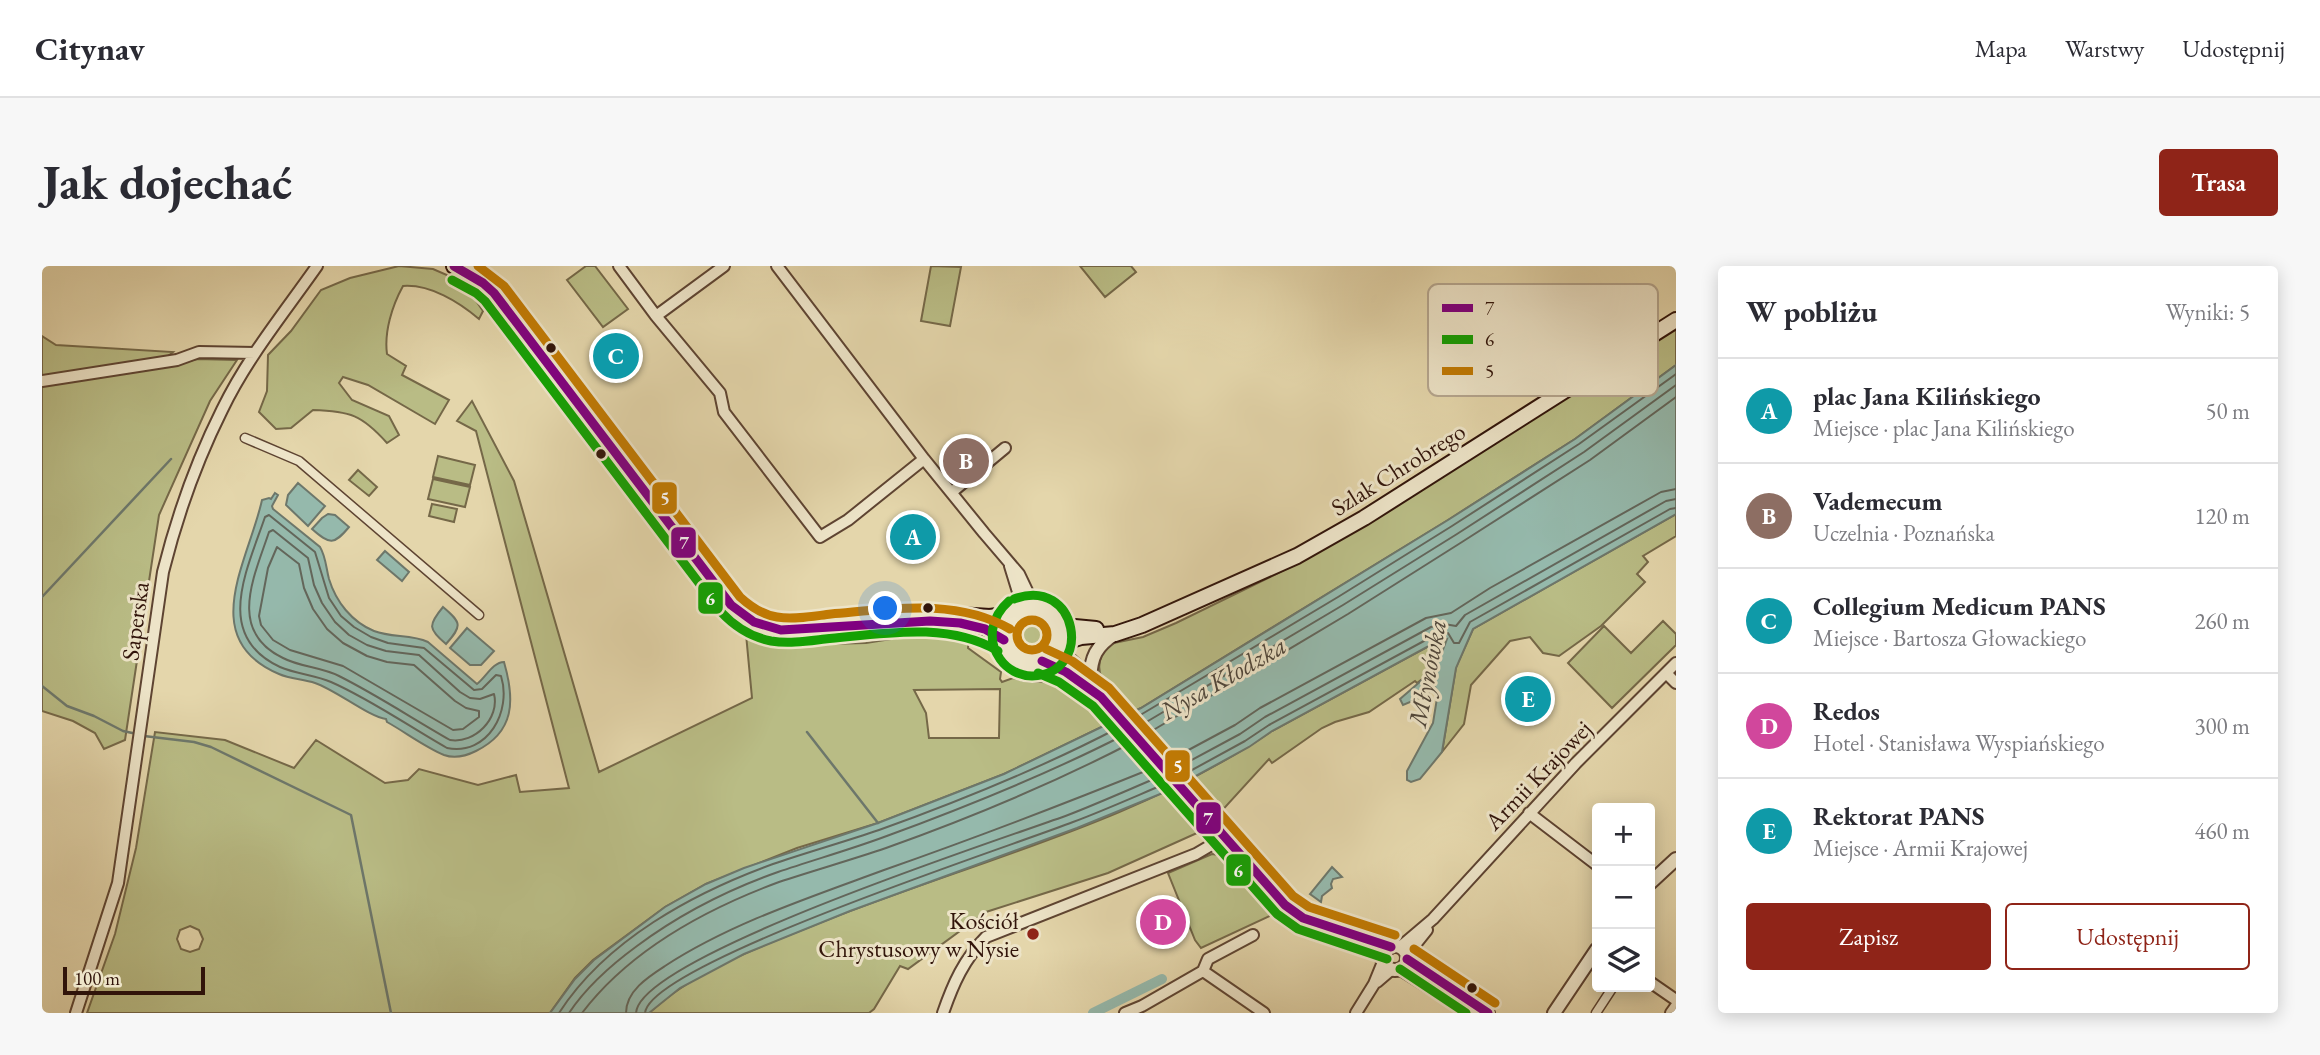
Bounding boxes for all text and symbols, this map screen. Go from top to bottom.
text: Citynav [35,27,145,70]
text: Mapa [1975,33,2027,64]
text: Warstwy [2065,33,2144,64]
text: Udostępnij [2182,33,2285,64]
button: Trasa [2159,149,2278,216]
text: Jak dojechać [42,150,292,214]
legend [1428,284,1658,396]
text: W pobliżu [1746,292,1877,331]
text: 7 [1485,296,1495,321]
text: Wyniki: 5 [2166,297,2250,327]
text: 6 [1485,327,1494,352]
pin: C [593,330,639,382]
unlabelled marker [544,341,558,355]
text: 5 [1485,359,1494,384]
text: plac Jana Kilińskiego [1813,379,2041,413]
text: A [1761,396,1777,426]
text: 50 m [2205,396,2250,426]
text: Miejsce · plac Jana Kilińskiego [1813,413,2075,443]
street label: Szlak Chrobrego [1325,415,1471,523]
pin: B [943,435,989,487]
unlabelled marker [594,447,608,461]
line badge: 5 [651,481,678,515]
text: Vademecum [1813,484,1943,518]
text: 5 [660,486,670,511]
text: B [1762,501,1776,531]
text: 120 m [2194,501,2250,531]
pin: A [890,511,936,563]
text: Uczelnia · Poznańska [1813,518,1995,548]
line badge: 7 [670,526,697,559]
text: 7 [679,530,690,555]
street label: Saperska [114,579,156,662]
line badge: 6 [697,581,724,615]
text: 6 [705,586,715,611]
text: Collegium Medicum PANS [1813,589,2106,623]
your location [868,591,902,625]
unlabelled marker [921,601,935,615]
text: C [1761,606,1777,636]
text: 260 m [2194,606,2250,636]
water label: Młynówka [1400,616,1454,732]
text: Miejsce · Bartosza Głowackiego [1813,623,2086,653]
water label: Nysa Kłodzka [1153,628,1292,728]
pin: E [1505,673,1551,725]
text: Redos [1813,694,1880,728]
text: D [1760,711,1778,741]
text: 300 m [2194,711,2250,741]
street label: Armii Krajowej [1477,713,1598,837]
text: Hotel · Stanisława Wyspiańskiego [1813,728,2105,758]
line badge: 5 [1164,749,1191,783]
text: 5 [1173,754,1183,779]
text: Rektorat PANS [1813,799,1985,833]
line badge: 7 [1195,801,1222,835]
map controls [1592,803,1655,992]
button: + [1592,803,1655,866]
text: 7 [1203,806,1214,831]
text: E [1762,816,1776,846]
text: 460 m [2194,816,2250,846]
text: Miejsce · Armii Krajowej [1813,833,2028,863]
line badge: 6 [1225,853,1252,887]
text: 6 [1233,858,1243,883]
button: − [1592,866,1655,929]
pin: D [1140,896,1186,948]
button: Zapisz [1746,903,1991,970]
button: Udostępnij [2005,903,2250,970]
place label: Kościół Chrystusowy w Nysie [818,905,1019,964]
marker: Kościół Chrystusowy w Nysie [1025,926,1041,942]
button: layers [1592,929,1655,992]
scale bar [63,964,205,996]
text: 100 m [74,966,120,991]
unlabelled marker [1465,981,1479,995]

